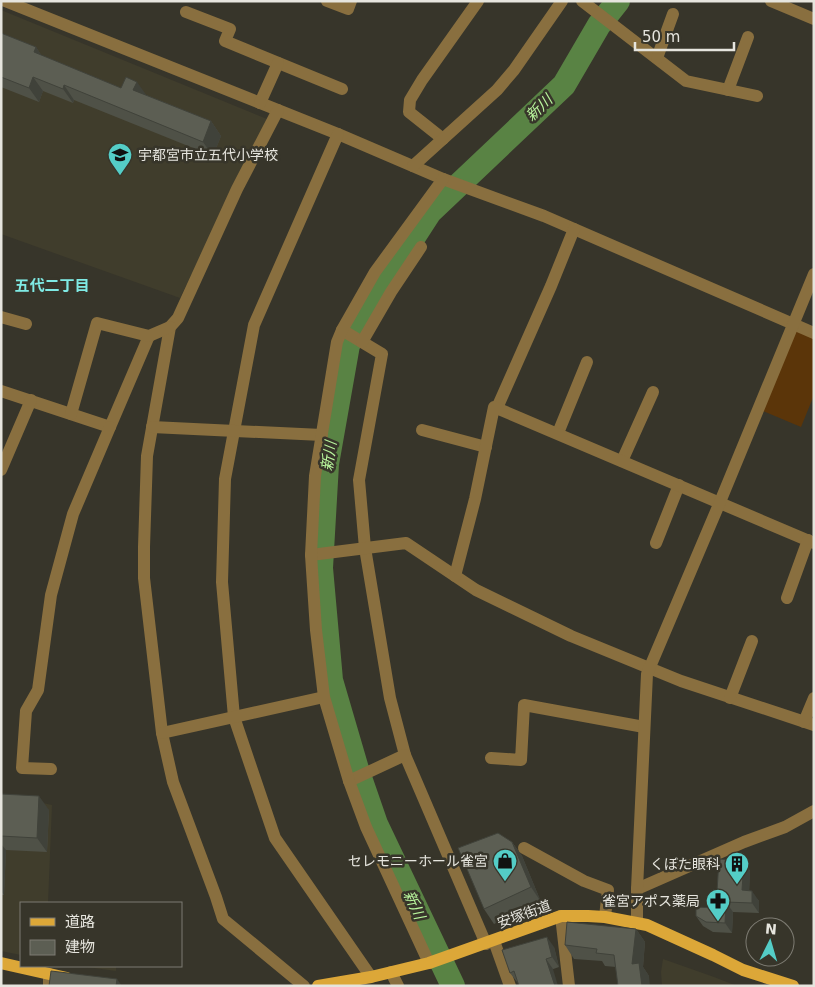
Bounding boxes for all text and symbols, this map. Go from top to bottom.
scale bar [635,20,734,52]
text: 50 m [642,28,680,46]
water label: 新川 [522,90,557,125]
school or university icon: 宇都宮市立五代小学校 [107,142,133,176]
place label: 宇都宮市立五代小学校 [138,147,278,163]
district label: 五代二丁目 [14,277,90,295]
water label: 新川 [318,438,340,472]
shop icon: セレモニーホール雀宮 [492,848,518,882]
building icon: くぼた眼科 [724,851,750,885]
place label: セレモニーホール雀宮 [348,853,488,869]
place label: くぼた眼科 [650,856,720,872]
water label: 新川 [400,888,429,924]
pharmacy icon: 雀宮アポス薬局 [705,888,731,922]
place label: 雀宮アポス薬局 [602,893,700,909]
street label: 安塚街道 [495,897,553,931]
legend [20,902,182,967]
text: 道路 [65,913,95,931]
north arrow [745,917,795,967]
text: N [765,921,778,938]
text: 建物 [65,938,95,956]

